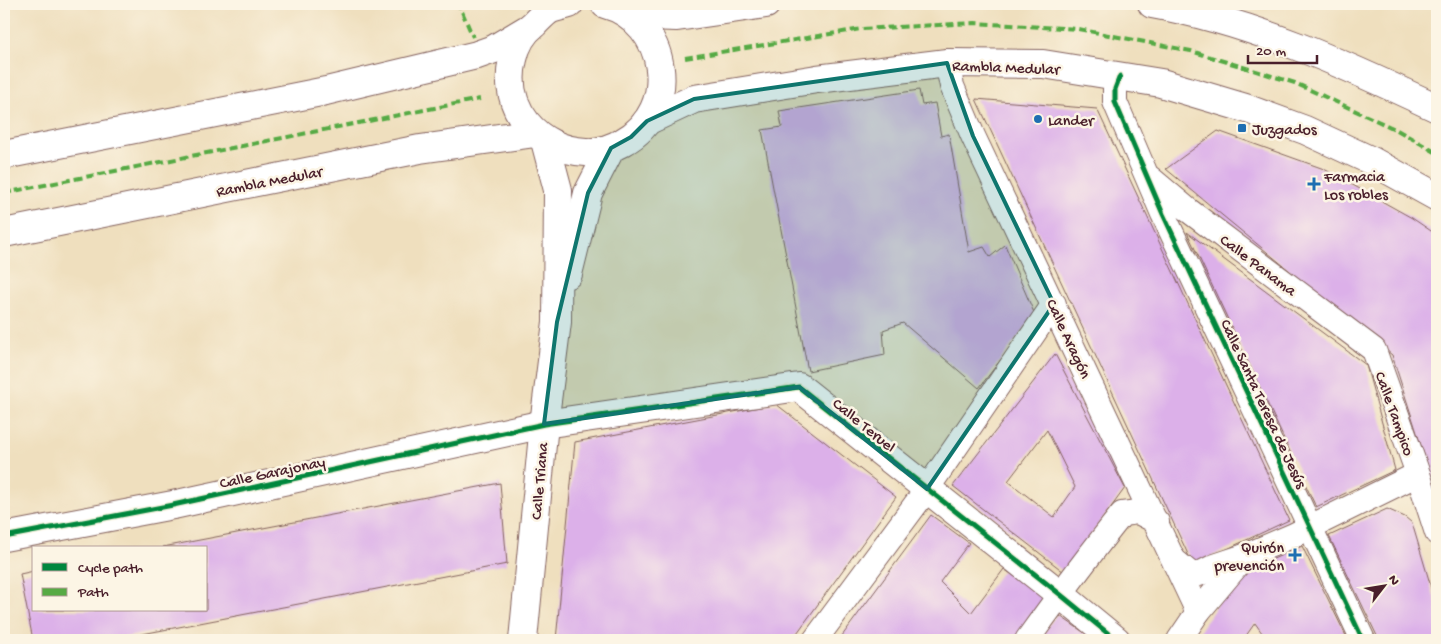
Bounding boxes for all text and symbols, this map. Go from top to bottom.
scale bar [1248,32,1317,64]
text: 20 m [1256,43,1286,61]
street label: Rambla Medular [952,58,1061,81]
marker: Lander [1032,113,1044,125]
place label: Lander [1048,113,1095,132]
marker: Juzgados [1236,122,1248,134]
place label: Juzgados [1252,122,1318,141]
street label: Rambla Medular [215,164,326,203]
place label: Farmacia Los robles [1323,169,1389,206]
marker: Farmacia Los robles [1308,178,1320,190]
street label: Calle Panama [1215,232,1300,302]
street label: Calle Aragón [1040,297,1094,383]
street label: Calle Santa Teresa de Jesús [1214,317,1310,493]
street label: Calle Tampico [1369,370,1417,459]
street label: Calle Teruel [827,395,898,458]
street label: Calle Triana [529,441,554,521]
street label: Calle Garajonay [218,454,327,495]
place label: Quirón prevención [1213,540,1284,577]
legend [32,546,208,612]
marker: Quirón prevención [1288,548,1302,562]
text: Cycle path [78,560,143,578]
north arrow [1358,562,1408,612]
text: N [1383,572,1403,589]
text: Path [77,584,109,602]

